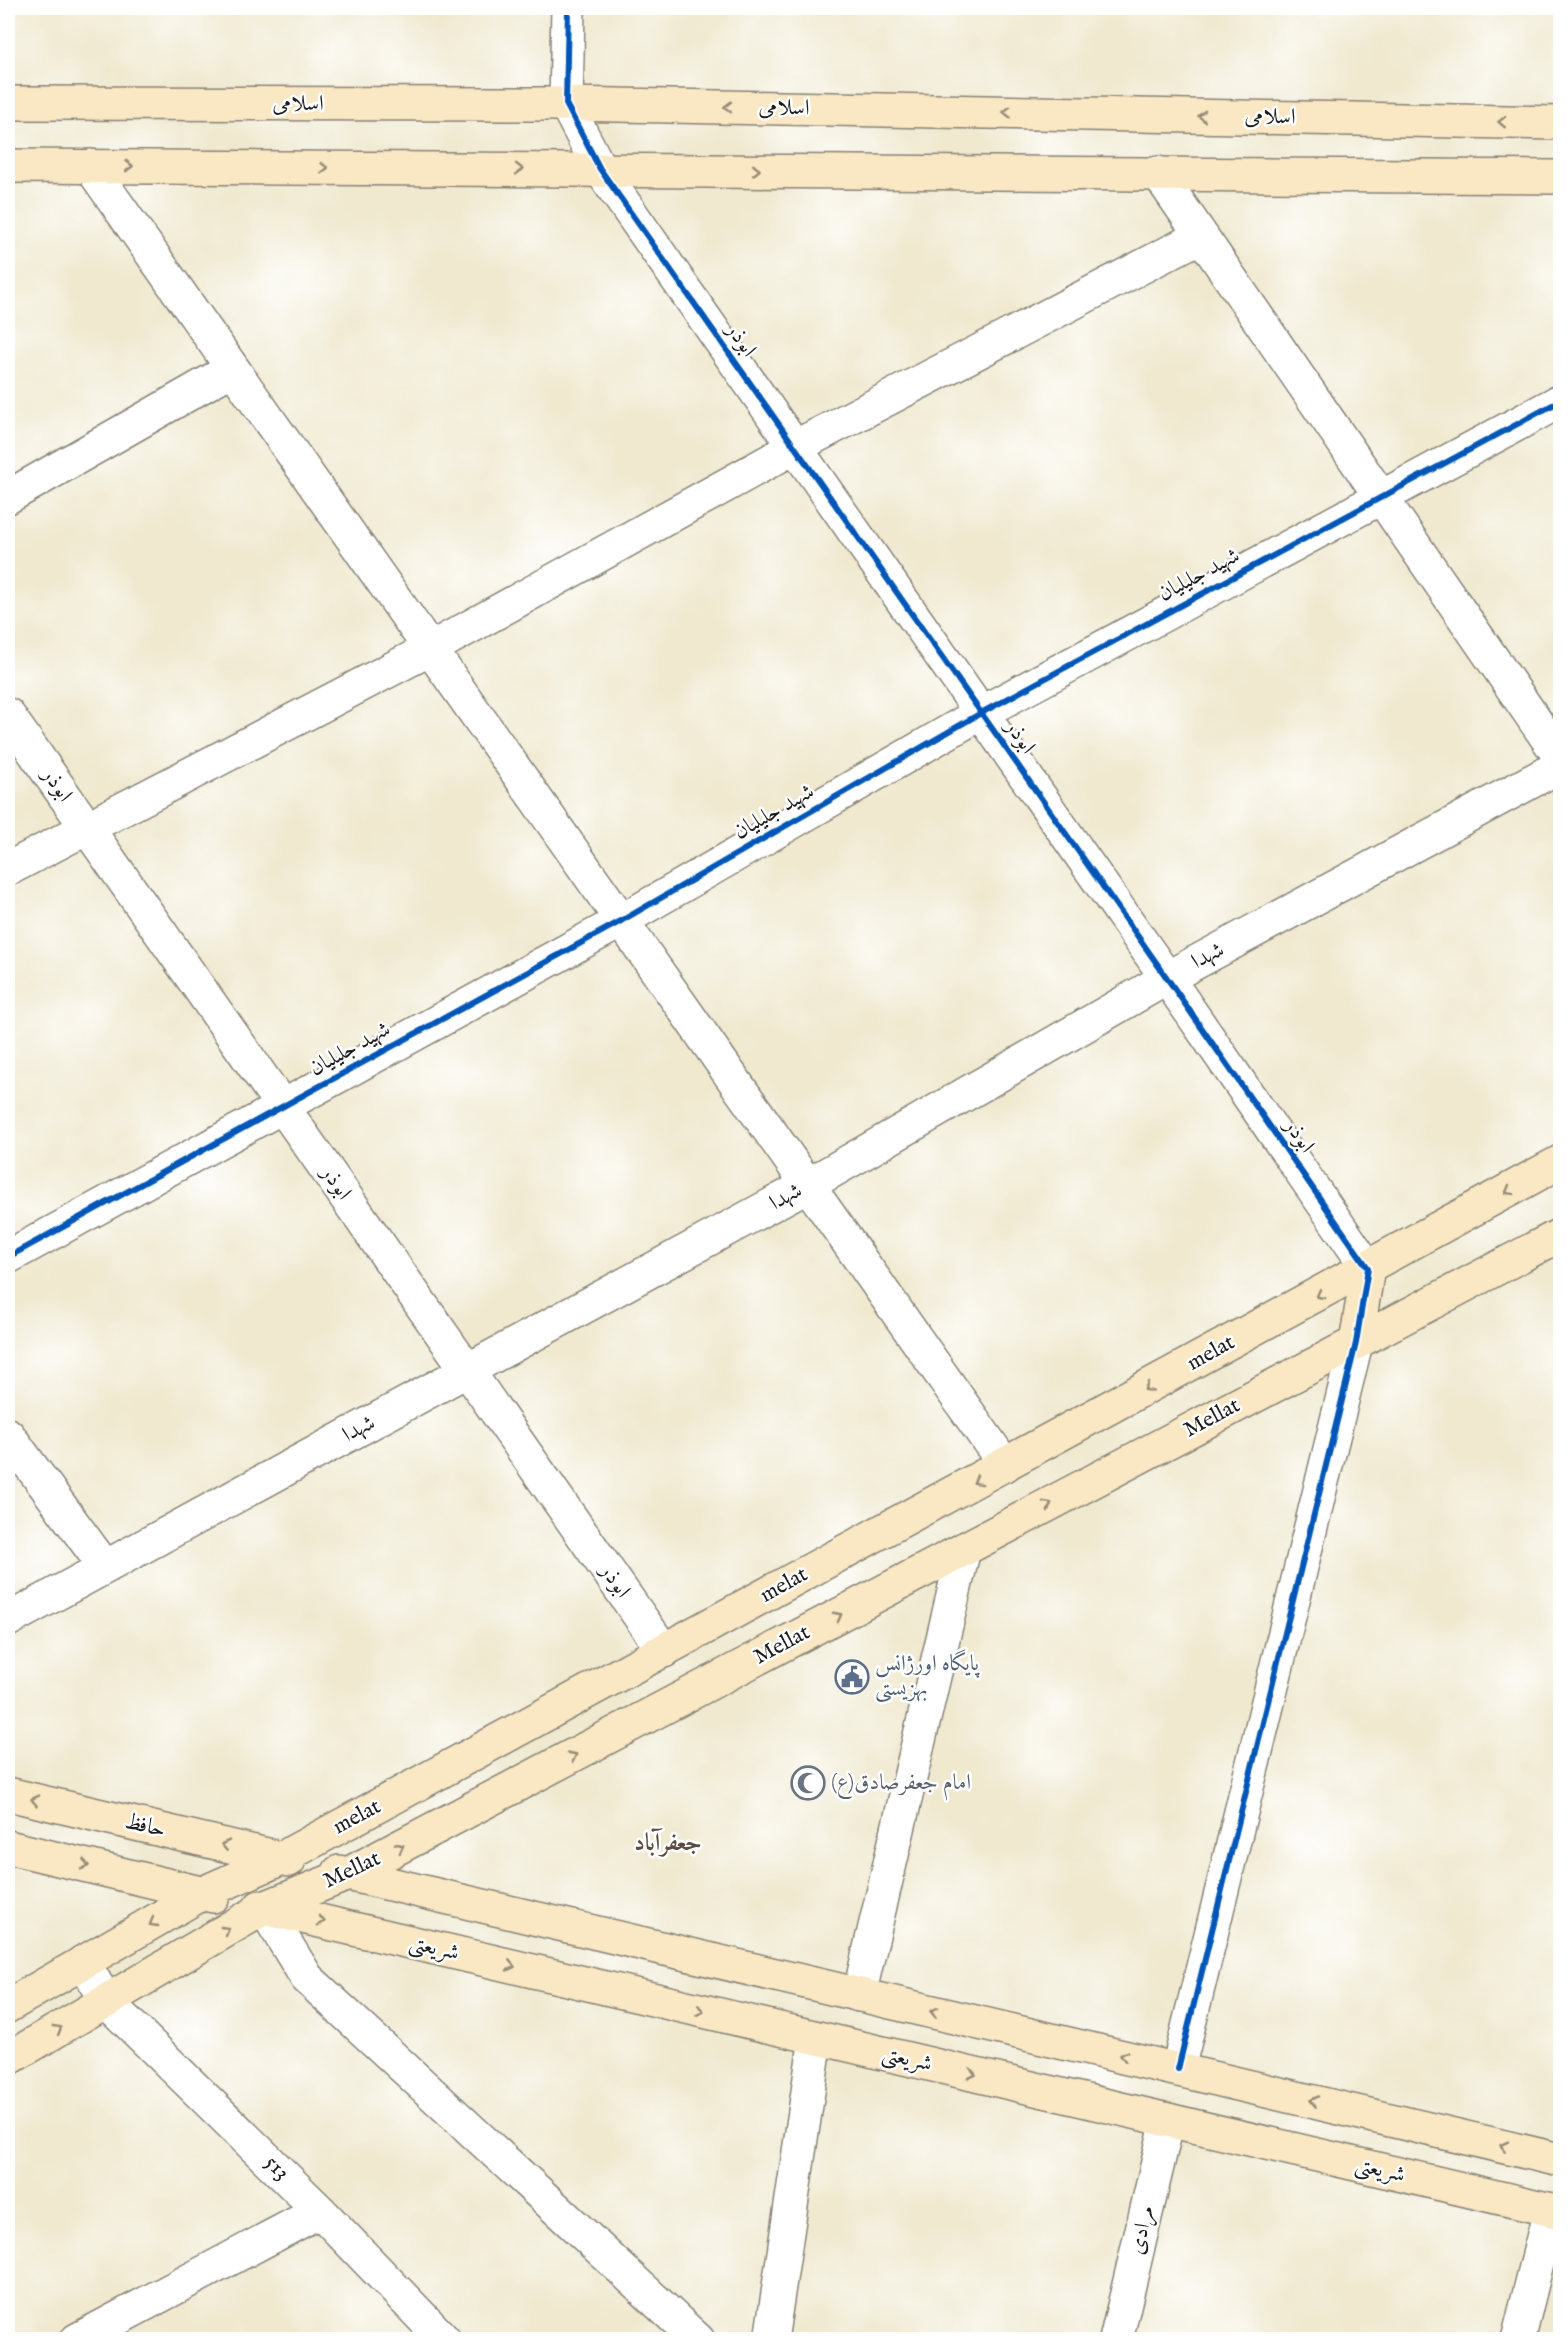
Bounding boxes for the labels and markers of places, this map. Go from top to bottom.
place label: پایگاه اورژانس بهزیستی [875,1649,981,1703]
public building icon: پایگاه اورژانس بهزیستی [834,1659,870,1695]
mosque icon: امام جعفرصادق(ع) [790,1765,826,1801]
place label: امام جعفرصادق(ع) [831,1769,971,1801]

